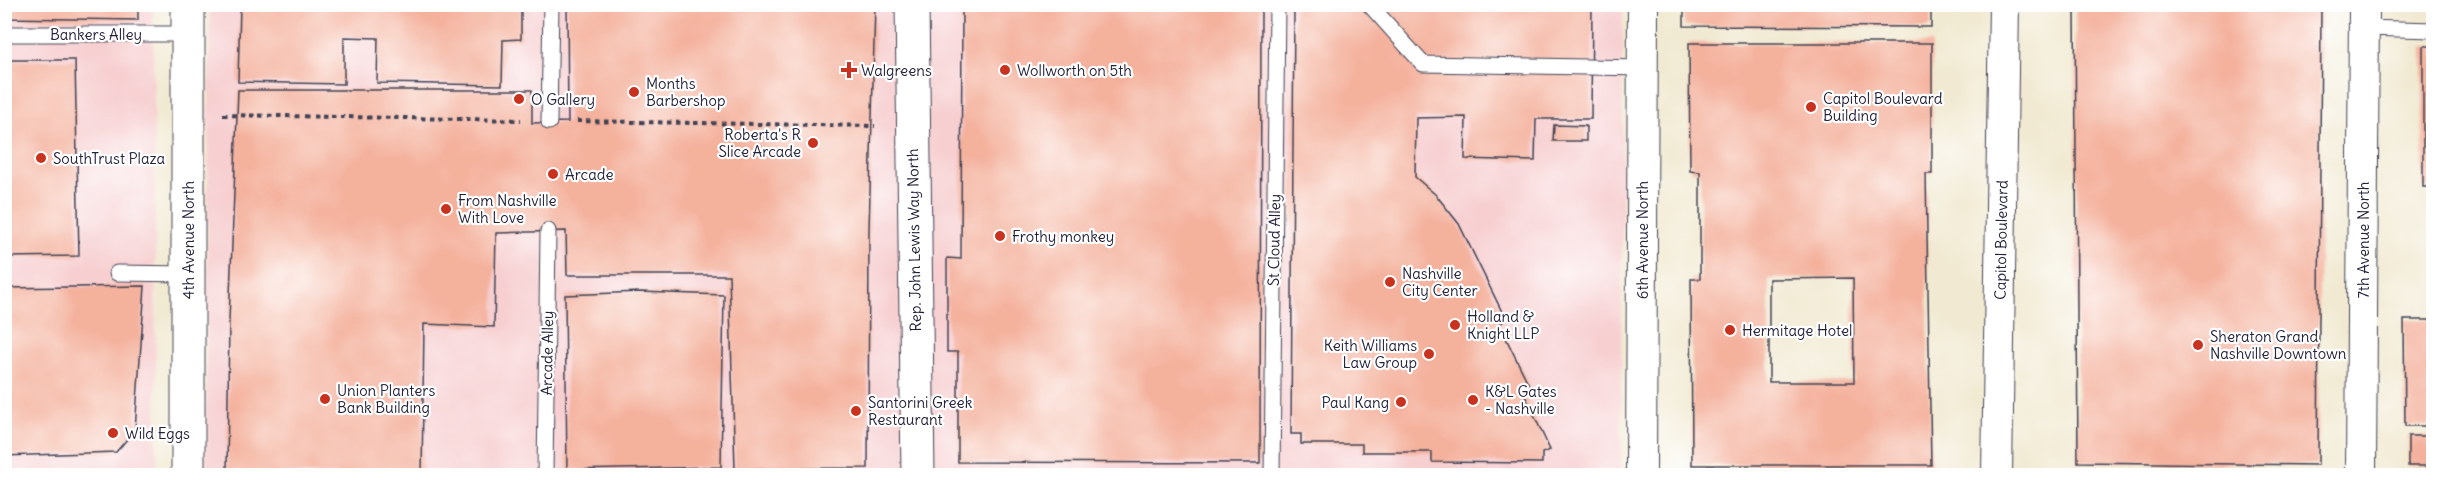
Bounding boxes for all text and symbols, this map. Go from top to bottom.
street label: Bankers Alley [50,25,142,44]
place label: Walgreens [861,61,932,80]
place label: Wollworth on 5th [1017,61,1132,80]
marker: Walgreens [842,63,856,77]
marker: Wollworth on 5th [998,63,1012,77]
place label: Months Barbershop [646,74,725,110]
marker: Months Barbershop [627,85,641,99]
place label: Capitol Boulevard Building [1823,89,1943,125]
place label: O Gallery [531,90,595,109]
marker: O Gallery [512,92,526,106]
marker: Capitol Boulevard Building [1804,100,1818,114]
place label: Roberta's R Slice Arcade [718,125,801,161]
marker: Roberta's R Slice Arcade [806,136,820,150]
street label: Rep. John Lewis Way North [903,148,925,332]
place label: SouthTrust Plaza [53,149,166,168]
marker: SouthTrust Plaza [34,151,48,165]
place label: Arcade [565,165,613,184]
marker: Arcade [546,167,560,181]
street label: Capitol Boulevard [1990,180,2012,300]
street label: 4th Avenue North [179,181,198,299]
street label: 6th Avenue North [1633,181,1652,299]
street label: 7th Avenue North [2354,181,2373,298]
place label: From Nashville With Love [458,191,557,227]
street label: St Cloud Alley [1264,194,1284,286]
marker: From Nashville With Love [439,202,453,216]
place label: Frothy monkey [1012,227,1114,246]
marker: Frothy monkey [993,229,1007,243]
place label: Nashville City Center [1402,264,1478,300]
marker: Nashville City Center [1383,275,1397,289]
place label: Holland & Knight LLP [1467,307,1539,343]
street label: Arcade Alley [537,310,557,396]
marker: Holland & Knight LLP [1448,318,1462,332]
place label: Hermitage Hotel [1742,321,1852,340]
marker: Hermitage Hotel [1723,323,1737,337]
place label: Sheraton Grand Nashville Downtown [2210,327,2347,363]
place label: Keith Williams Law Group [1324,336,1417,372]
marker: Sheraton Grand Nashville Downtown [2191,338,2205,352]
marker: Keith Williams Law Group [1422,347,1436,361]
place label: Union Planters Bank Building [337,381,435,417]
place label: K&L Gates - Nashville [1485,382,1557,418]
marker: Union Planters Bank Building [318,392,332,406]
place label: Santorini Greek Restaurant [868,393,973,429]
place label: Paul Kang [1321,393,1389,412]
marker: K&L Gates - Nashville [1466,393,1480,407]
marker: Paul Kang [1394,395,1408,409]
marker: Santorini Greek Restaurant [849,404,863,418]
place label: Wild Eggs [125,424,190,443]
marker: Wild Eggs [106,426,120,440]

